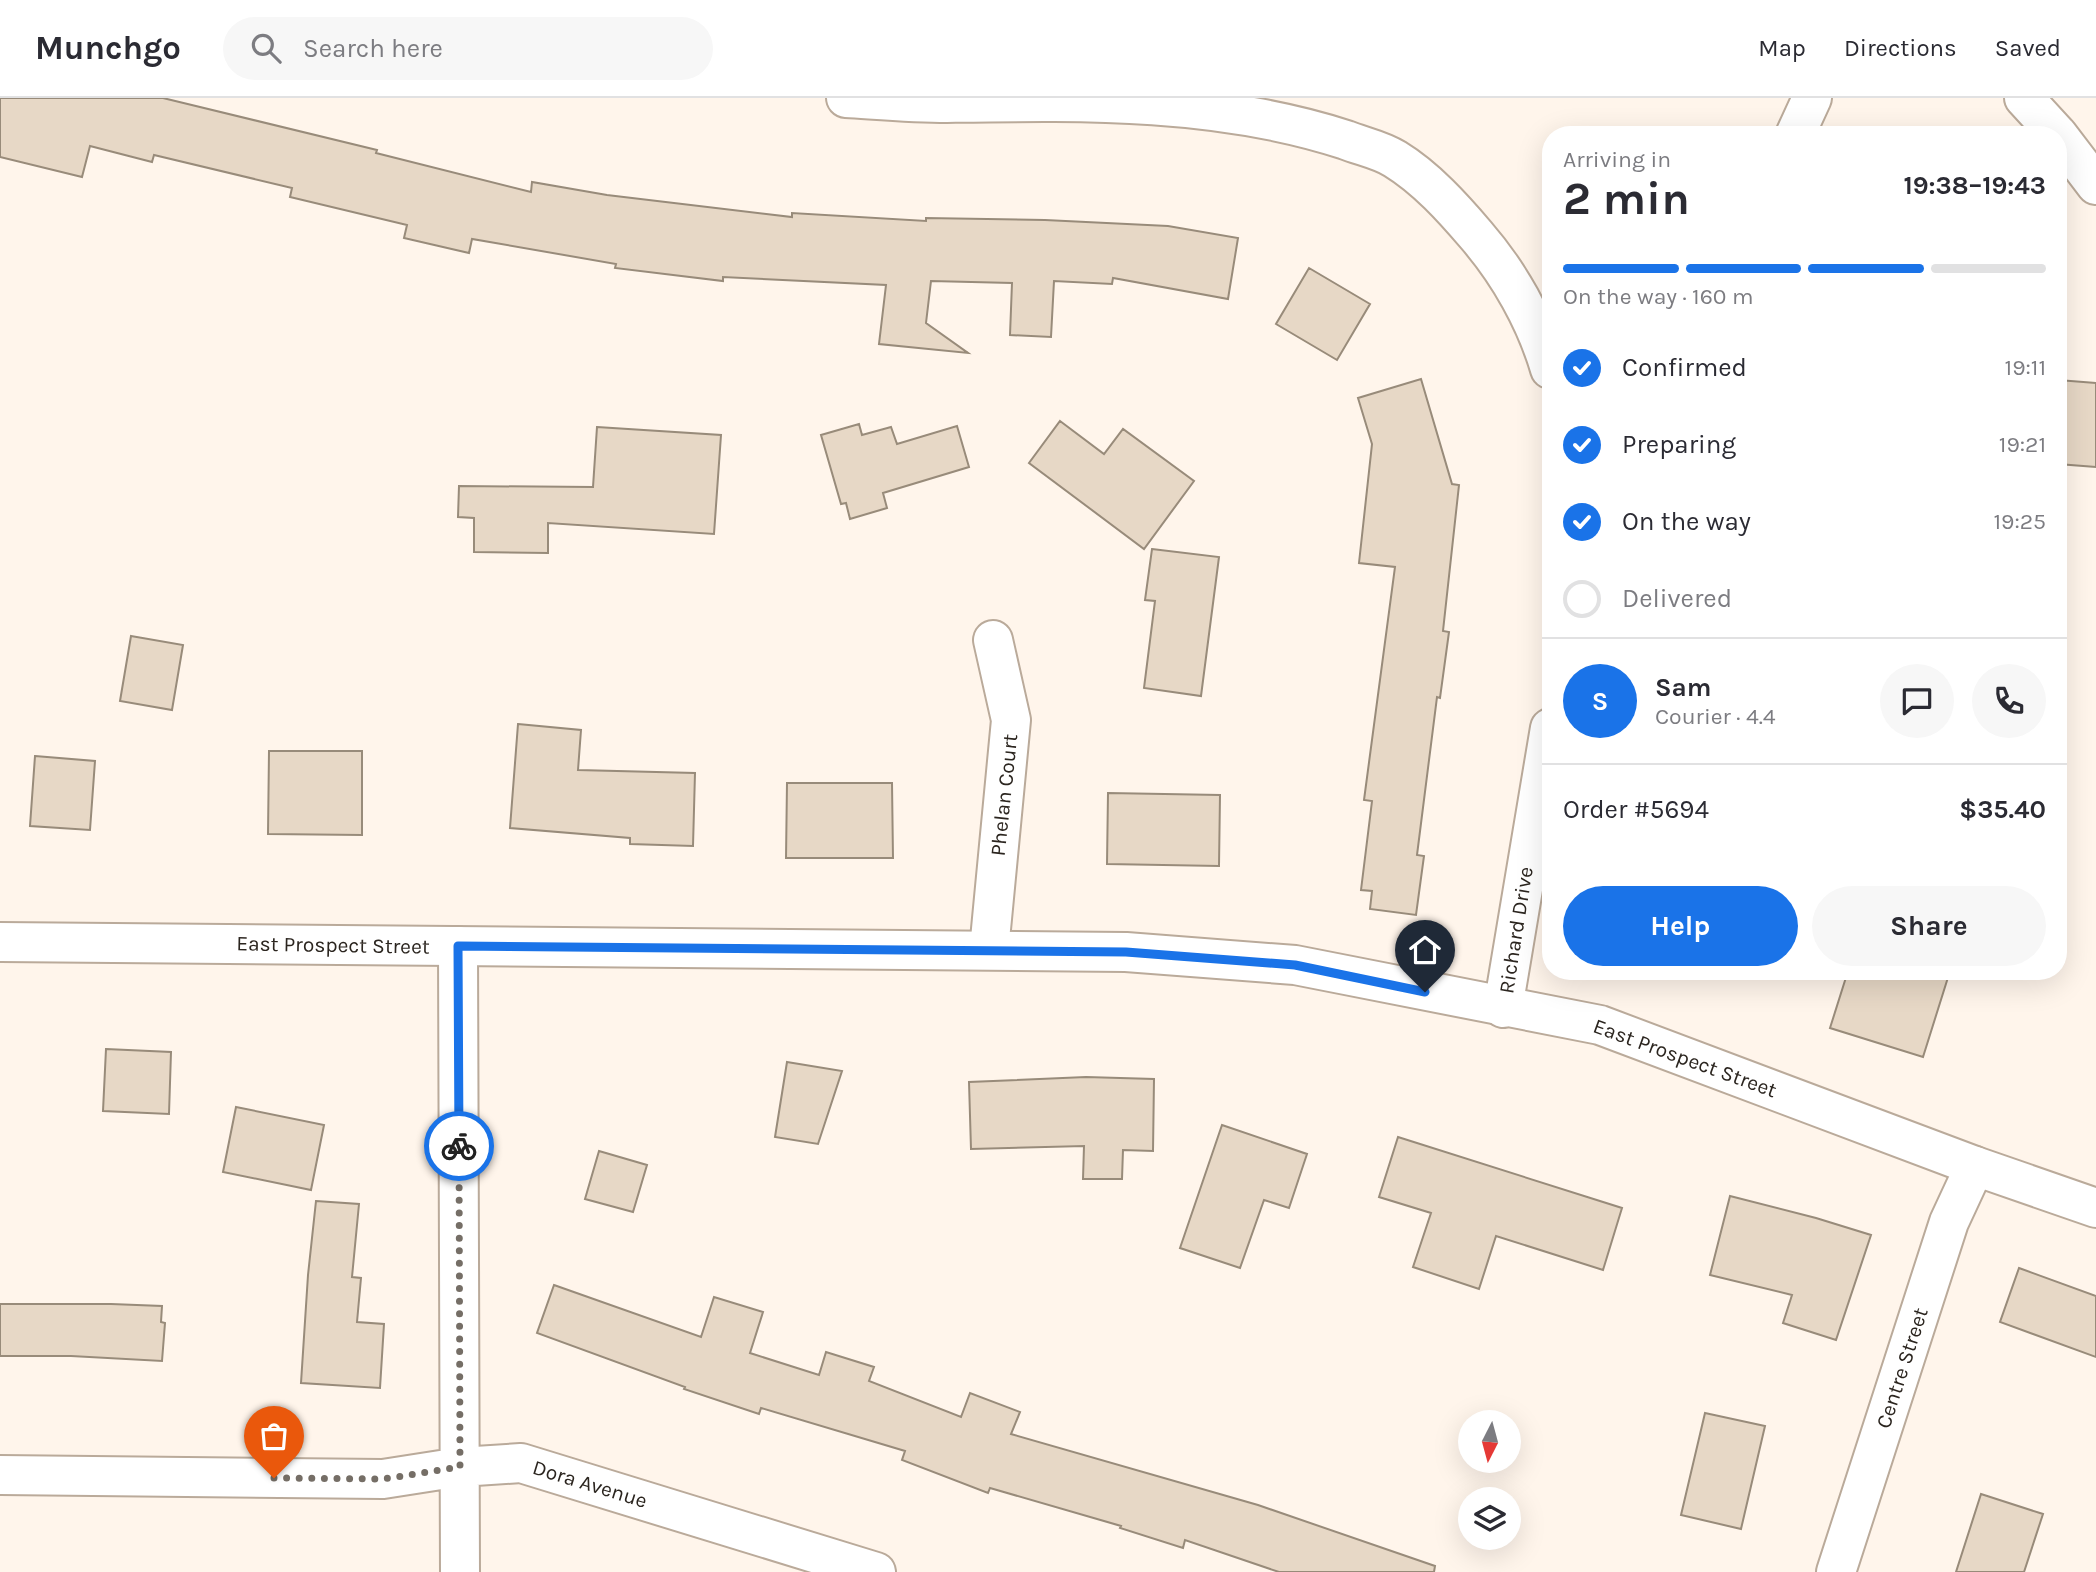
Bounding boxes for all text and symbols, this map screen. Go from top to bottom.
search box [223,17,713,80]
text: Munchgo [35,29,181,67]
icon: search [247,29,285,67]
text: Search here [303,33,443,64]
text: Map [1758,34,1806,62]
text: Directions [1844,34,1957,62]
text: Saved [1995,34,2061,62]
text: Arriving in [1563,146,1671,173]
text: 19:38–19:43 [1903,170,2046,201]
text: 2 min [1563,172,1690,226]
text: On the way · 160 m [1563,283,1753,310]
icon: check [1563,349,1601,387]
text: Confirmed [1622,352,1747,383]
text: 19:11 [2005,354,2046,381]
icon: check [1563,426,1601,464]
text: Preparing [1622,429,1736,460]
text: 19:21 [1999,431,2046,458]
icon: check [1563,503,1601,541]
text: On the way [1622,506,1751,537]
text: 19:25 [1993,508,2046,535]
text: Delivered [1622,583,1732,614]
button: chat [1880,664,1954,738]
button: phone [1972,664,2046,738]
text: Sam [1655,672,1711,703]
text: S [1592,686,1608,717]
text: Courier · 4.4 [1655,703,1776,730]
street label: Phelan Court [986,733,1022,857]
text: Order #5694 [1563,794,1709,825]
text: $35.40 [1959,794,2046,825]
street label: Richard Drive [1494,865,1538,995]
button: Help [1563,886,1798,966]
button: Share [1812,886,2046,966]
pin [1395,920,1455,992]
street label: East Prospect Street [236,931,430,959]
icon: home [1406,931,1444,969]
street label: East Prospect Street [1590,1014,1780,1102]
courier [424,1111,494,1181]
icon: bike [440,1127,478,1165]
street label: Centre Street [1871,1305,1933,1431]
pin [244,1406,304,1478]
north arrow [1458,1410,1521,1474]
map controls [1458,1410,1521,1550]
icon: bag [255,1417,293,1455]
street label: Dora Avenue [530,1455,650,1513]
button: layers [1458,1487,1521,1550]

